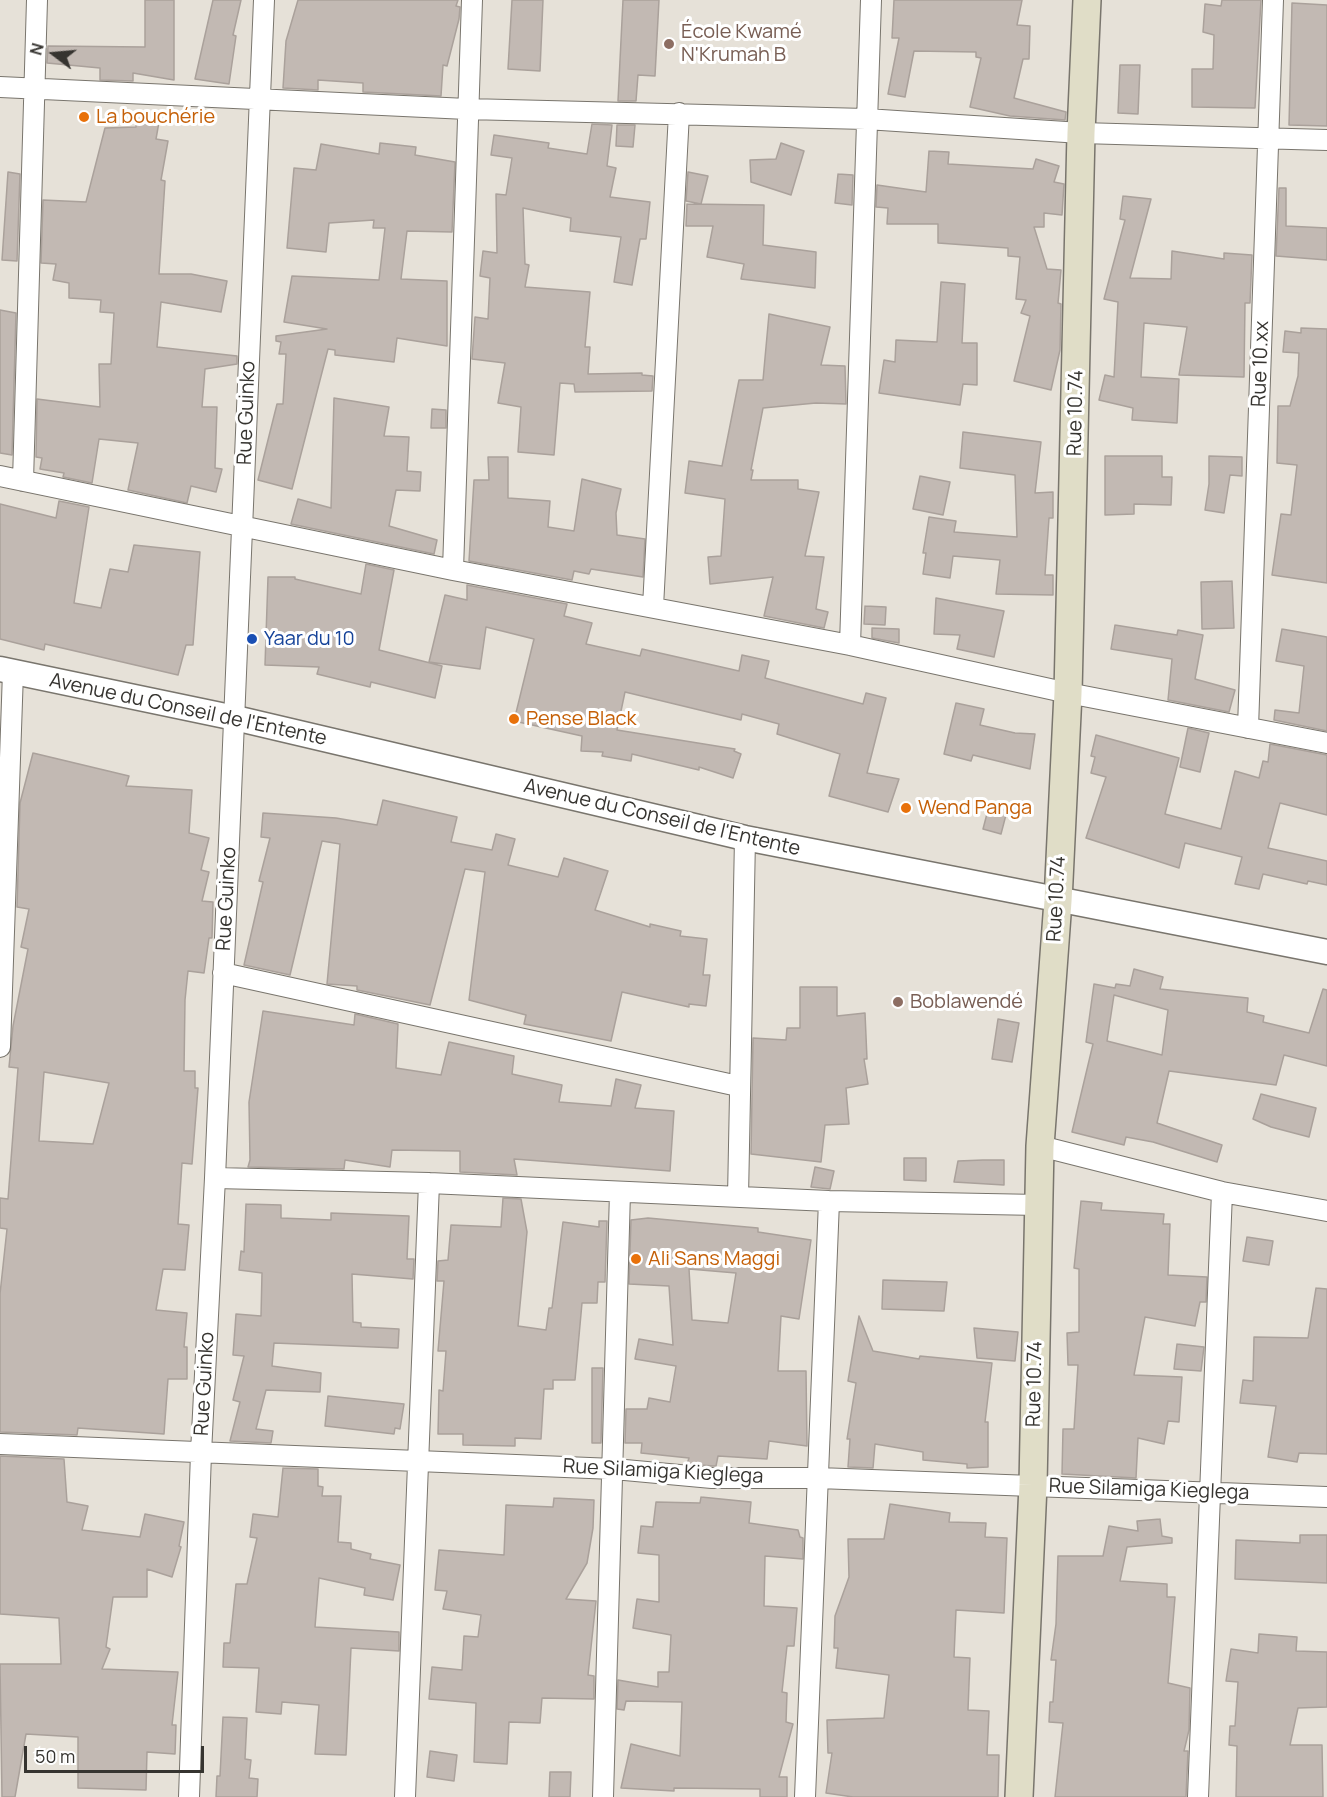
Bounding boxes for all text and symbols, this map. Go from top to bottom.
place label: École Kwamé N'Krumah B [681,20,802,67]
north arrow [24,24,84,84]
marker: École Kwamé N'Krumah B [662,37,676,51]
text: N [25,40,49,58]
place label: La bouchérie [96,105,215,129]
marker: La bouchérie [77,110,91,124]
street label: Rue 10.xx [1248,320,1274,408]
street label: Rue Guinko [233,360,261,466]
street label: Rue 10.74 [1063,370,1089,456]
place label: Yaar du 10 [264,627,355,651]
marker: Yaar du 10 [245,632,259,646]
street label: Avenue du Conseil de l'Entente [47,669,329,751]
place label: Pense Black [526,707,637,731]
marker: Pense Black [507,712,521,726]
street label: Avenue du Conseil de l'Entente [521,774,803,862]
place label: Wend Panga [918,796,1032,820]
marker: Wend Panga [899,801,913,815]
street label: Rue Guinko [212,846,242,952]
street label: Rue 10.74 [1043,855,1071,943]
place label: Boblawendé [910,990,1023,1014]
marker: Boblawendé [891,995,905,1009]
place label: Ali Sans Maggi [648,1247,780,1271]
marker: Ali Sans Maggi [629,1252,643,1266]
street label: Rue Guinko [190,1331,220,1437]
street label: Rue 10.74 [1022,1341,1048,1427]
street label: Rue Silamiga Kieglega [562,1455,764,1489]
street label: Rue Silamiga Kieglega [1048,1475,1250,1505]
scale bar [27,1734,207,1772]
text: 50 m [35,1744,75,1768]

